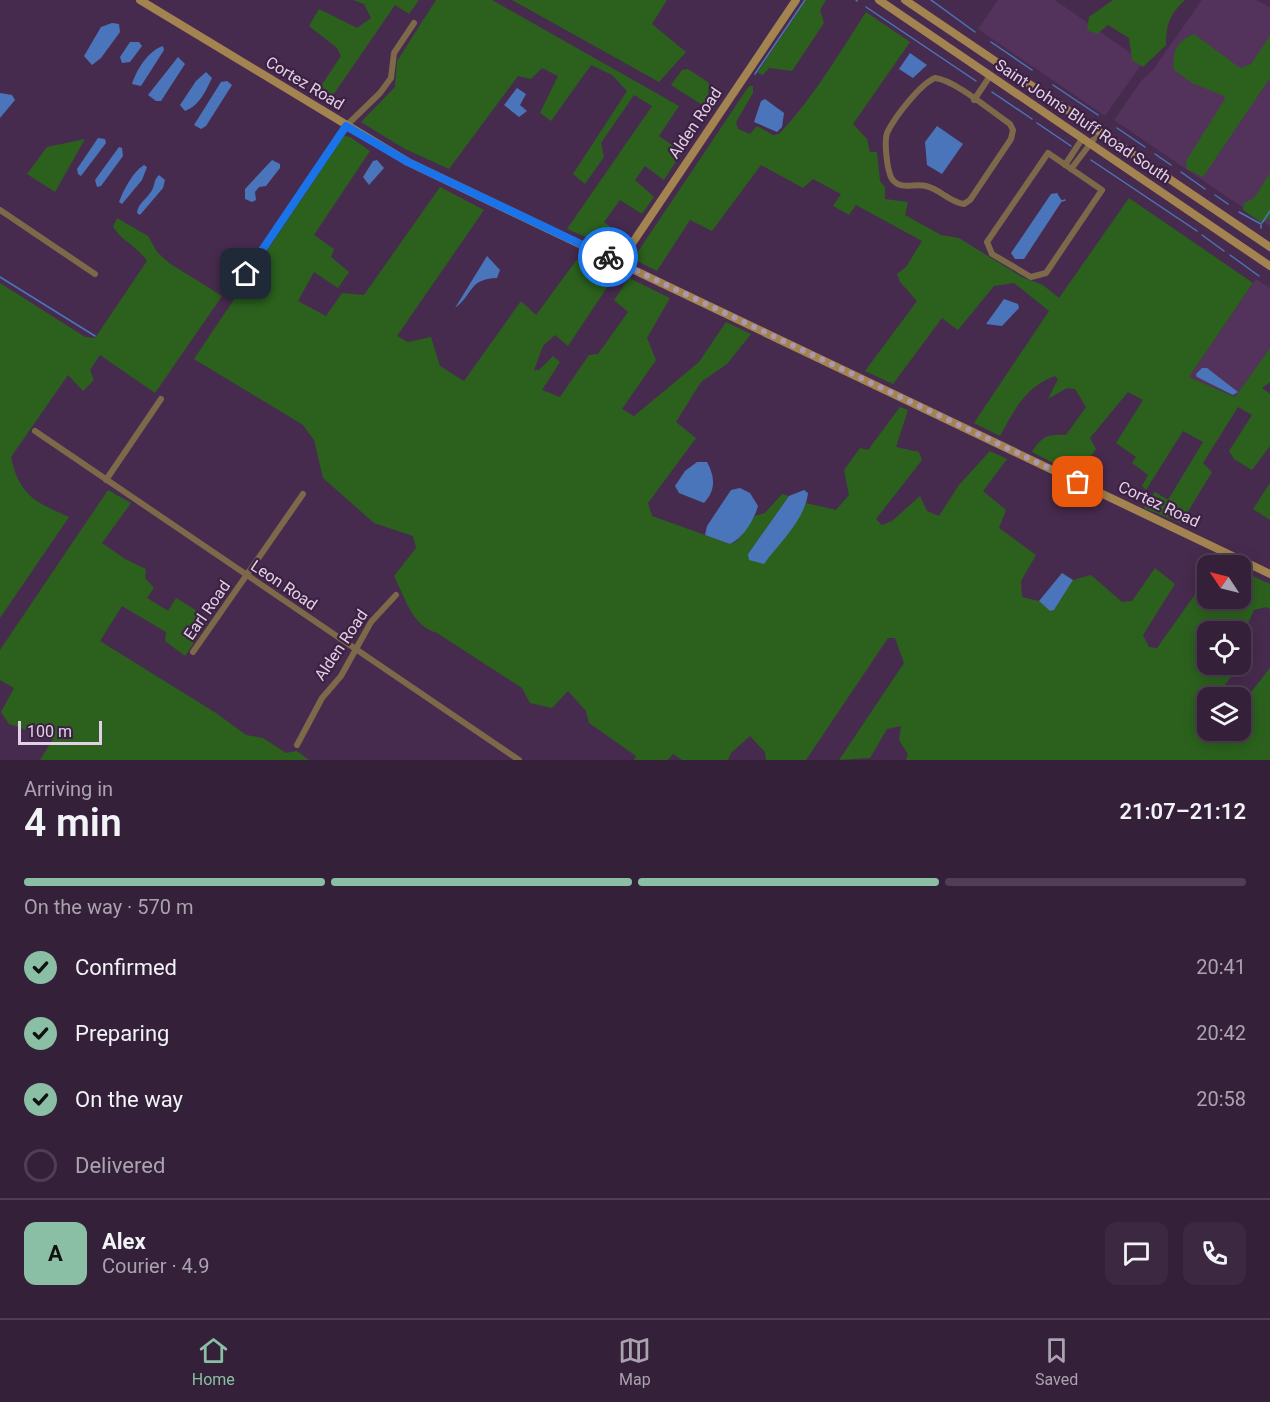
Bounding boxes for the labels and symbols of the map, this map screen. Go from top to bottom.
street label: Cortez Road [263,52,347,114]
street label: Saint Johns Bluff Road South [992,55,1174,187]
street label: Alden Road [664,84,726,162]
courier [578,227,638,287]
pin [220,248,271,299]
pin [1052,456,1103,507]
street label: Cortez Road [1115,477,1203,531]
north arrow [1197,555,1251,609]
street label: Leon Road [247,556,321,614]
street label: Earl Road [180,577,234,643]
street label: Alden Road [310,606,372,684]
scale bar [18,718,102,746]

